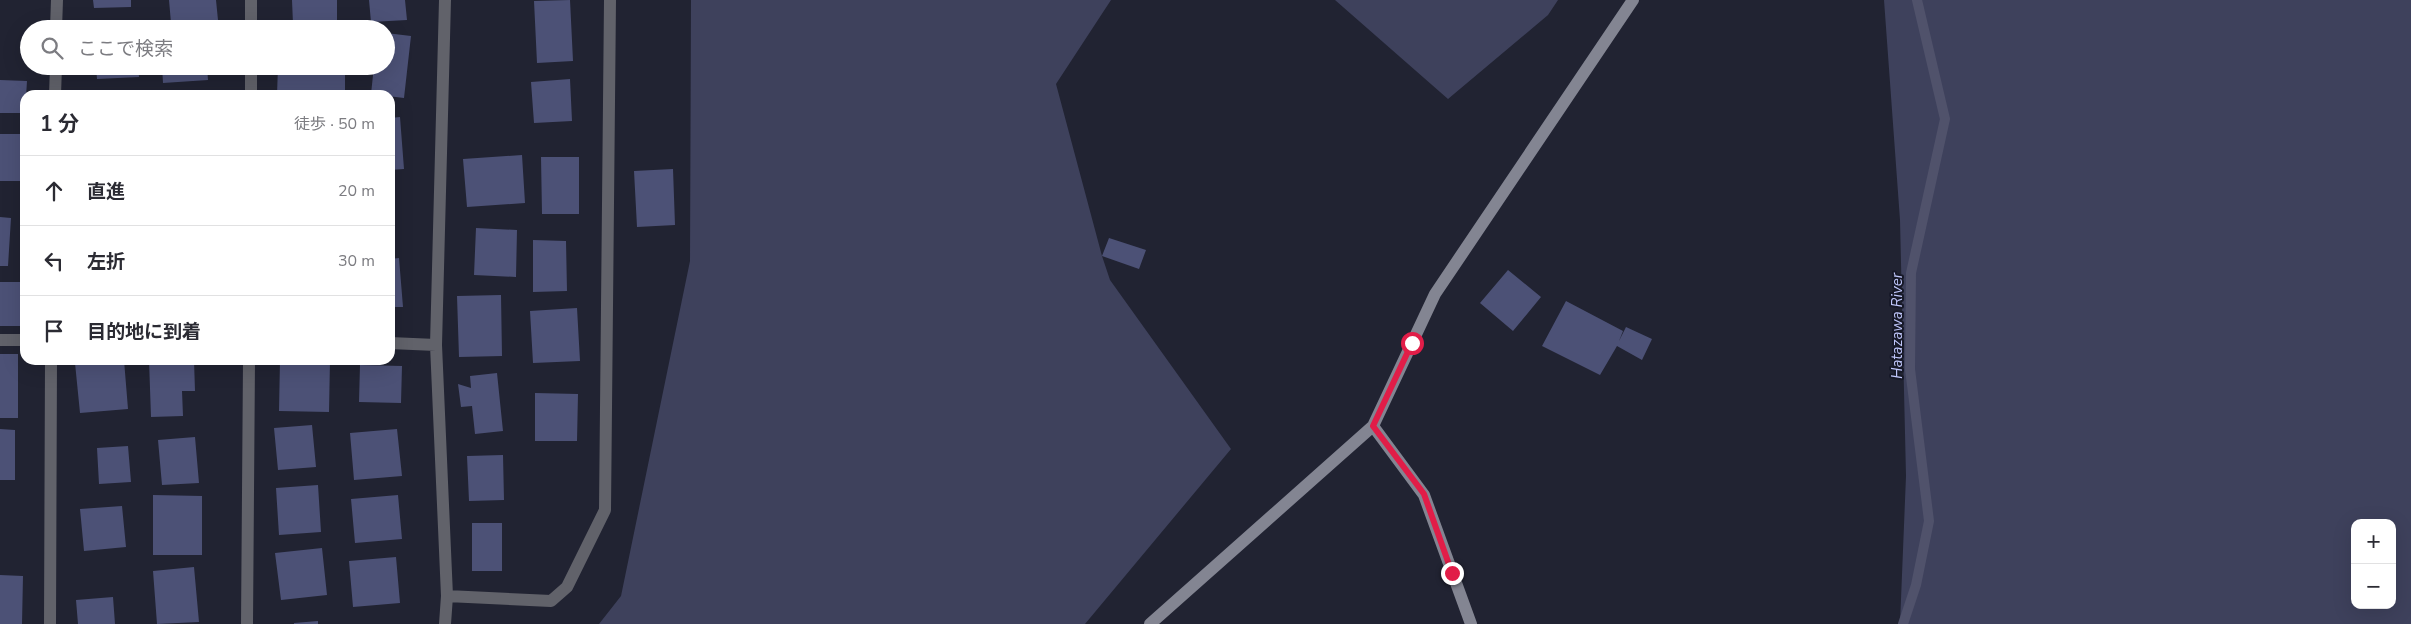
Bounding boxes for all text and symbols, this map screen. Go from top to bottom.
search box [20,20,395,75]
icon: search [38,34,66,62]
text: ここで検索 [78,36,173,62]
text: 1 分 [40,110,79,138]
text: 徒歩 · 50 m [294,113,375,135]
icon: ahead [40,177,68,205]
text: 直進 [87,179,125,205]
text: 20 m [338,180,375,202]
icon: left [40,247,68,275]
text: 左折 [87,249,125,275]
text: 30 m [338,250,375,272]
water label: Hatazawa River [1887,272,1907,379]
icon: arrive [40,317,68,345]
text: 目的地に到着 [87,319,201,345]
route start [1401,332,1424,355]
map controls [2351,519,2396,609]
button: + [2351,519,2396,564]
route end [1441,562,1464,585]
button: − [2351,564,2396,609]

